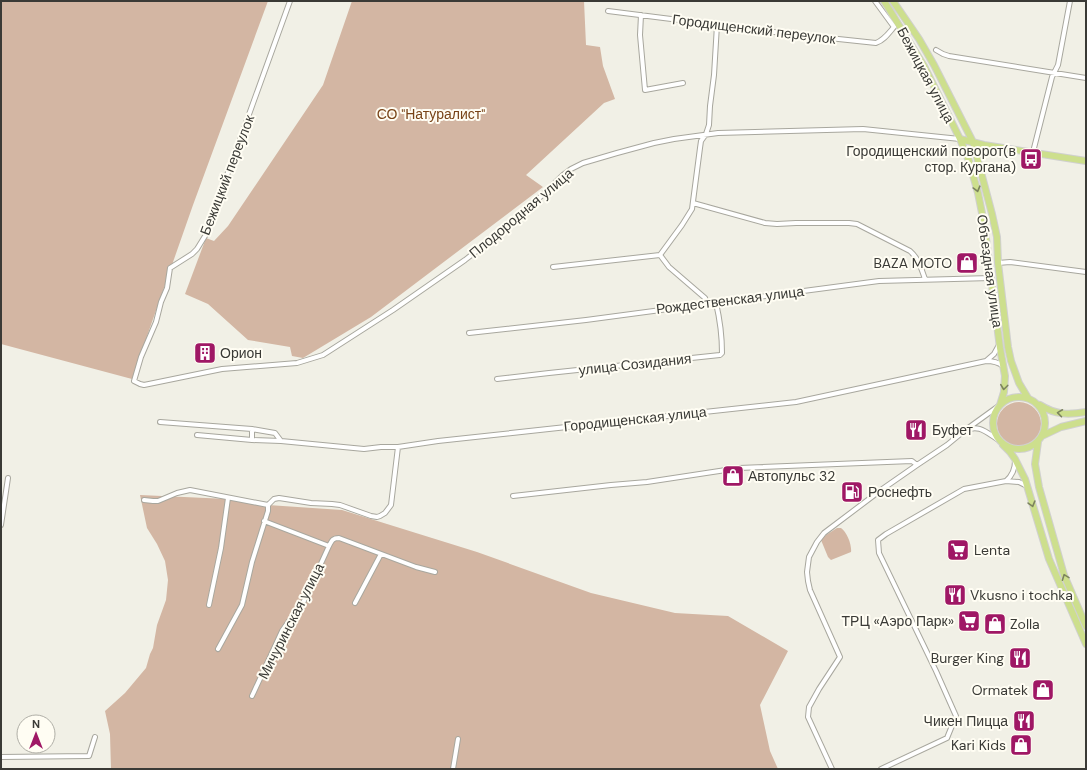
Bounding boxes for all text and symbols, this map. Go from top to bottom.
street label: Городищенский переулок [671,10,838,48]
street label: Бежицкая улица [893,24,959,126]
park label: СО "Натуралист" [377,105,485,123]
street label: Бежицкий переулок [196,112,259,238]
place label: Городищенский поворот(в стор. Кургана) [846,142,1016,176]
bus stop icon: Городищенский поворот(в стор. Кургана) [1018,146,1044,172]
street label: Плодородная улица [465,164,577,262]
one-way arrow [972,186,981,193]
street label: Объездная улица [973,213,1007,329]
shop icon: BAZA MOTO [954,250,980,276]
place label: BAZA MOTO [874,254,952,272]
street label: Рождественская улица [655,282,805,318]
building icon: Орион [192,340,218,366]
place label: Орион [220,344,262,362]
street label: улица Созидания [578,349,692,379]
one-way arrow [1000,384,1009,390]
street label: Городищенская улица [563,403,708,435]
one-way arrow [1057,409,1063,418]
restaurant icon: Буфет [903,417,929,443]
place label: Буфет [932,421,974,439]
shop icon: Автопульс 32 [720,463,746,489]
place label: Автопульс 32 [748,467,835,485]
fuel station icon: Роснефть [839,479,865,505]
place label: Роснефть [868,483,932,501]
one-way arrow [1027,500,1036,507]
supermarket icon: Lenta [945,537,971,563]
place label: Lenta [974,541,1010,559]
street label: Мичуринская улица [254,560,328,682]
one-way arrow [1062,574,1070,581]
restaurant icon: Vkusno i tochka [942,582,968,608]
place label: Vkusno i tochka [970,586,1073,604]
supermarket icon: ТРЦ «Аэро Парк» [956,608,982,634]
shop icon: Zolla [982,611,1008,637]
place label: ТРЦ «Аэро Парк» [842,612,954,630]
place label: Zolla [1010,615,1040,633]
restaurant icon: Burger King [1007,645,1033,671]
place label: Burger King [931,649,1004,667]
shop icon: Ormatek [1030,677,1056,703]
place label: Ormatek [972,681,1028,699]
restaurant icon: Чикен Пицца [1011,708,1037,734]
place label: Чикен Пицца [924,712,1008,730]
north arrow [16,714,56,754]
text: N [32,717,40,731]
shop icon: Kari Kids [1008,732,1034,758]
place label: Kari Kids [951,736,1006,754]

